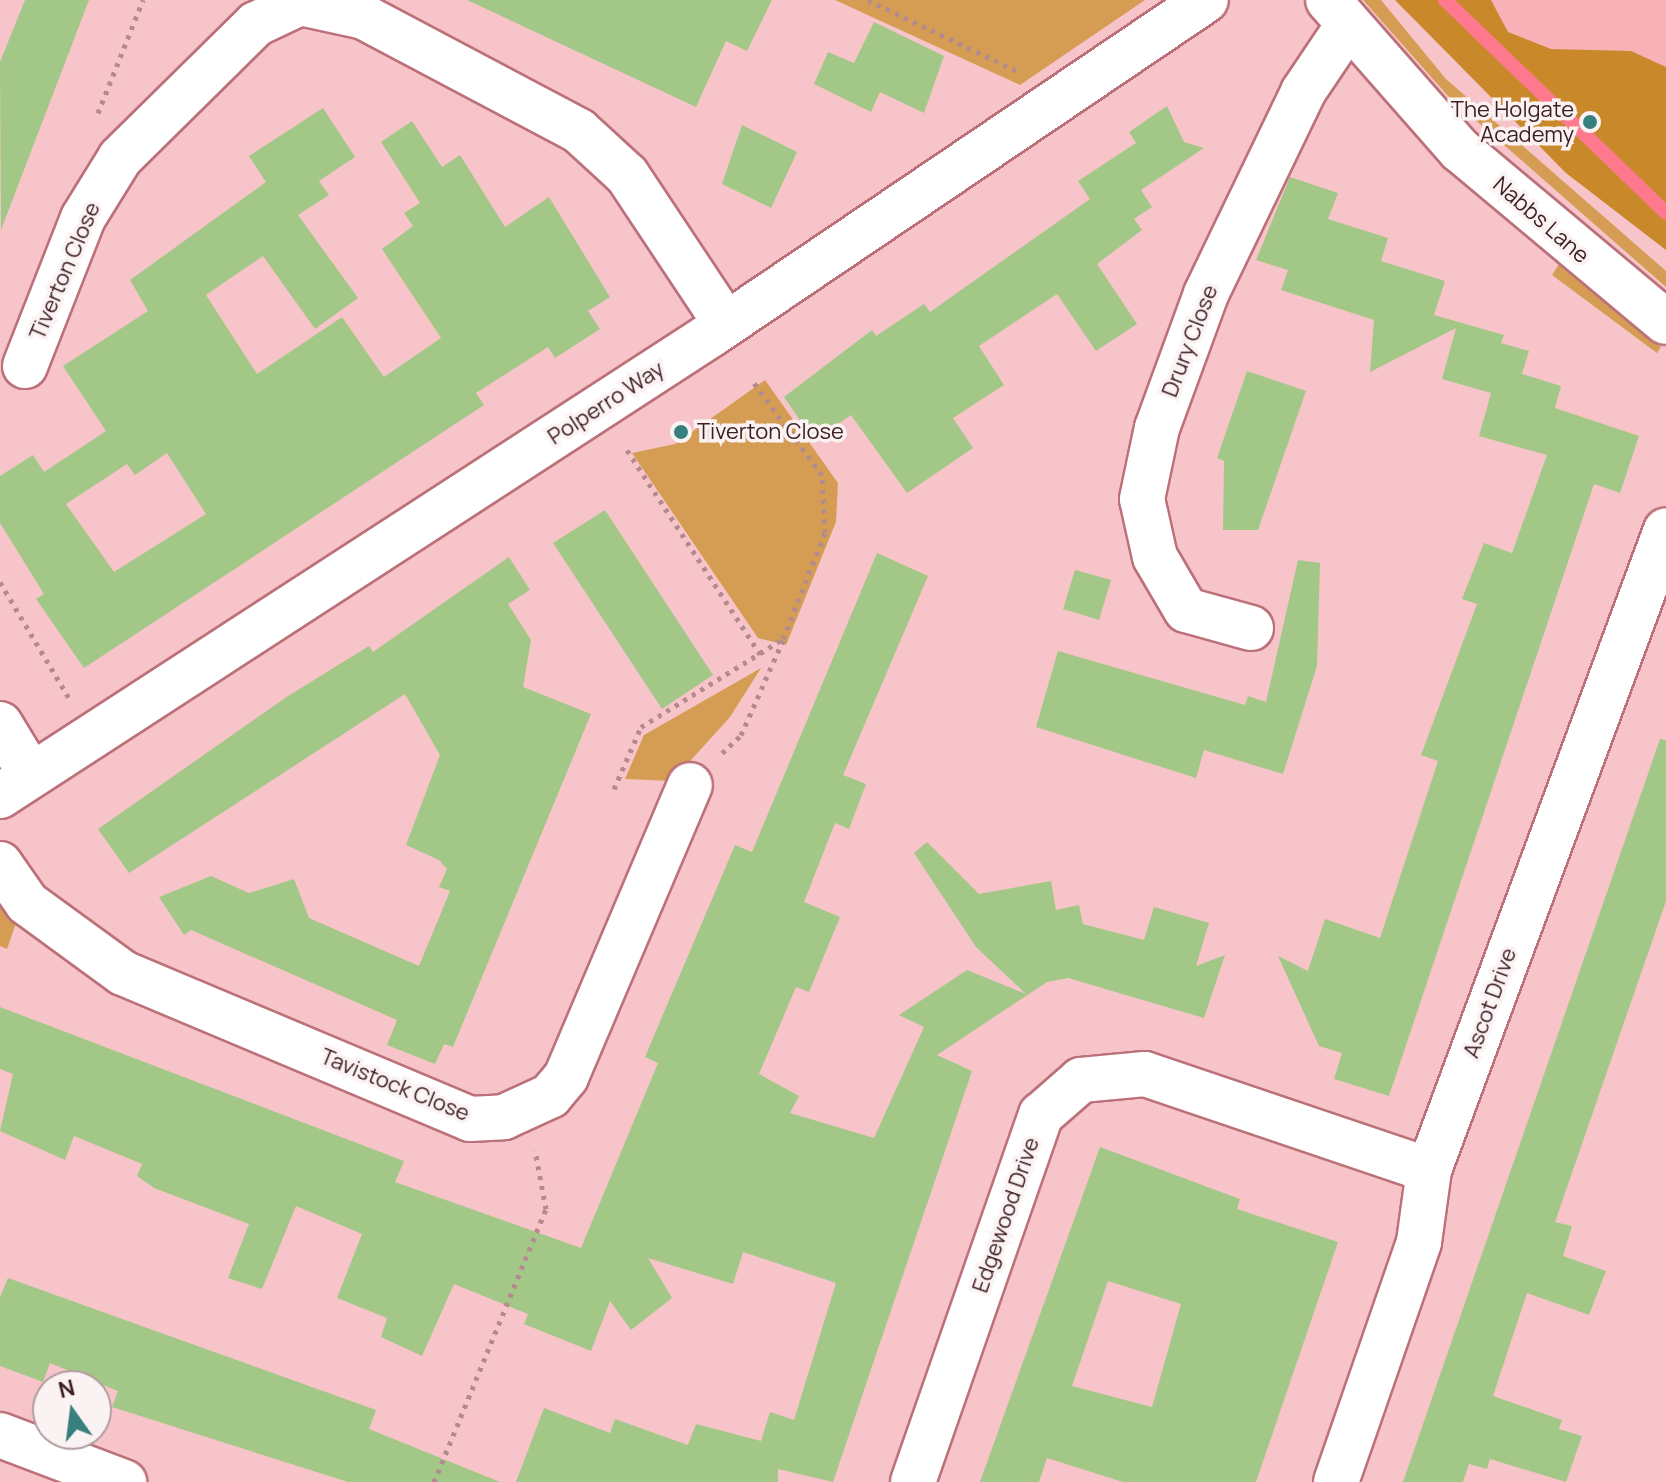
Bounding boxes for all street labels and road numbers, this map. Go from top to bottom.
street label: Nabbs Lane [1488,171,1594,269]
street label: Tiverton Close [24,198,106,344]
street label: Drury Close [1157,281,1223,401]
street label: Polperro Way [543,356,669,450]
street label: Ascot Drive [1458,944,1522,1062]
street label: Tavistock Close [317,1043,473,1127]
street label: Edgewood Drive [967,1134,1045,1296]

